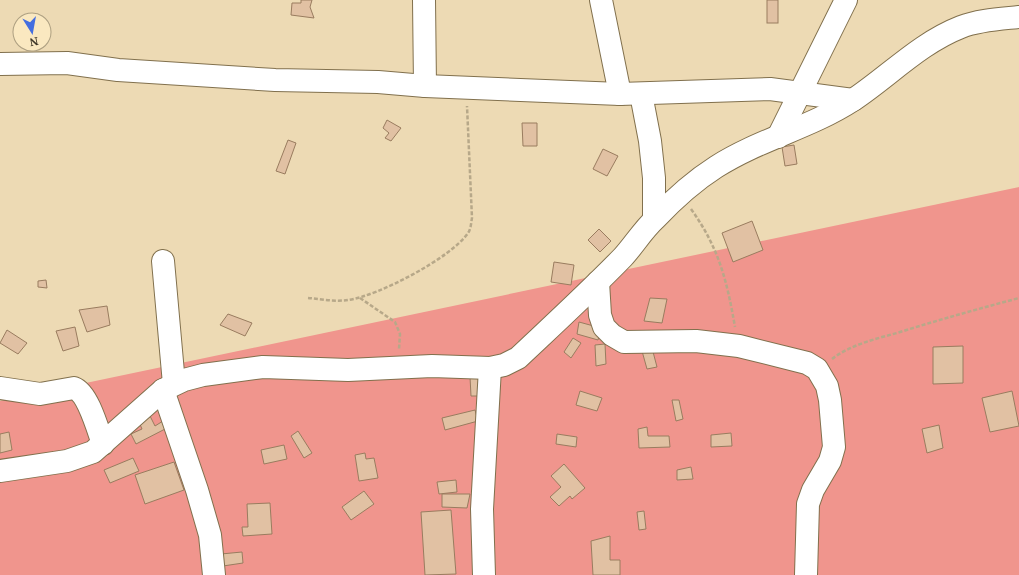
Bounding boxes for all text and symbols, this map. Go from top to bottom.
north arrow [12,12,52,52]
text: N [28,34,40,51]

